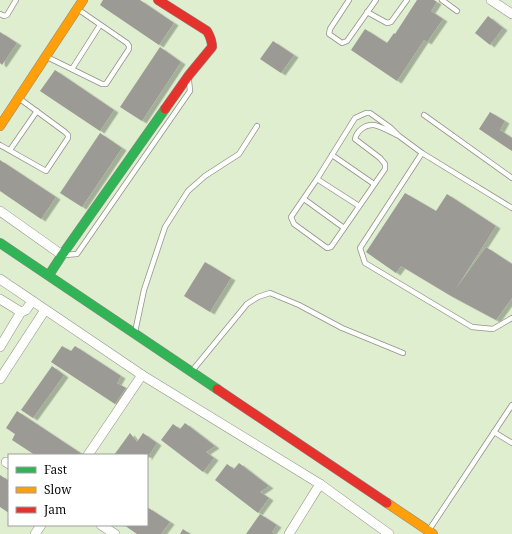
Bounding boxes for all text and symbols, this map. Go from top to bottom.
legend [8,454,148,526]
text: Fast [44,461,67,478]
text: Slow [44,481,72,498]
text: Jam [43,501,66,518]

